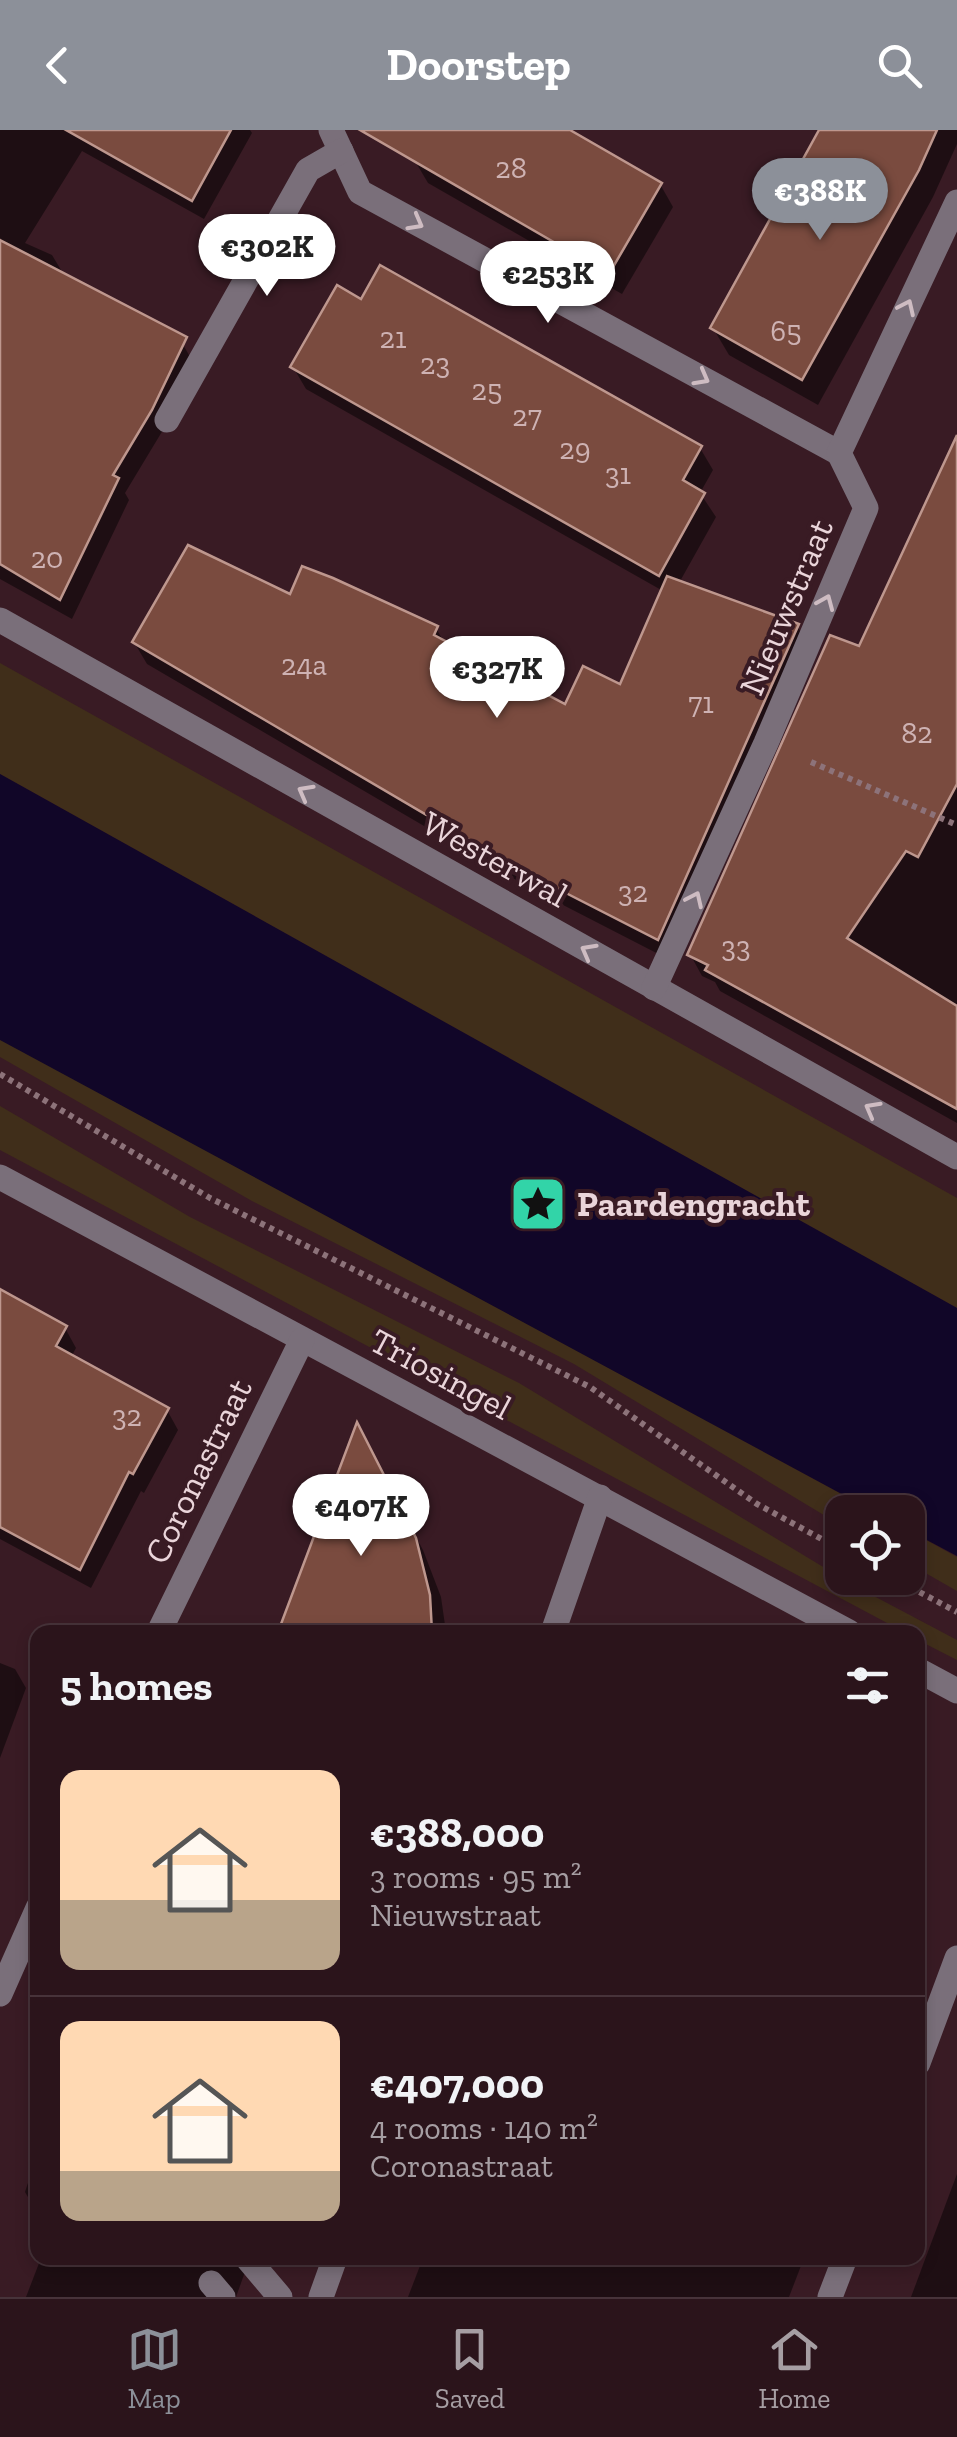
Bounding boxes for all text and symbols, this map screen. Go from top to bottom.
icon: back [30,38,85,93]
text: Doorstep [386,38,571,92]
icon: search [872,38,927,93]
house number: 28 [495,150,527,186]
pin: €388K [750,158,890,243]
text: €388K [774,171,866,209]
one-way arrow [406,210,424,230]
pin: €302K [197,214,337,299]
text: €302K [220,227,314,265]
pin: €253K [478,241,618,326]
text: €253K [502,254,594,292]
one-way arrow [895,299,915,317]
house number: 65 [770,313,802,349]
house number: 21 [380,320,407,356]
house number: 23 [420,346,450,382]
one-way arrow [691,366,709,386]
house number: 25 [472,372,502,408]
house number: 27 [512,398,542,434]
house number: 29 [559,431,591,467]
house number: 31 [605,456,631,492]
street label: Nieuwstraat [730,513,842,701]
house number: 20 [31,540,63,576]
one-way arrow [814,594,834,612]
pin: €327K [427,636,567,721]
house number: 24a [281,647,327,683]
text: €327K [452,649,542,687]
house number: 71 [688,685,714,721]
house number: 82 [901,715,933,751]
one-way arrow [298,784,316,804]
street label: Westerwal [415,802,575,916]
house number: 32 [618,874,648,910]
one-way arrow [682,891,702,909]
house number: 33 [721,929,751,965]
one-way arrow [581,944,599,963]
one-way arrow [865,1102,883,1122]
place icon: Paardengracht [508,1174,568,1234]
place label: Paardengracht [577,1183,811,1225]
street label: Triosingel [363,1319,519,1429]
street label: Coronastraat [135,1372,261,1570]
house number: 32 [112,1398,142,1434]
pin: €407K [291,1474,431,1559]
text: €407K [314,1487,408,1525]
map controls [825,1495,925,1595]
button: locate [825,1495,925,1595]
icon: filters [840,1658,895,1713]
text: 5 homes [60,1660,213,1711]
text: €388,000 [370,1807,544,1858]
icon: home [140,1810,260,1930]
text: 3 rooms · 95 m² [370,1858,582,1896]
text: Nieuwstraat [370,1896,541,1934]
text: €407,000 [370,2058,544,2109]
icon: home [140,2061,260,2181]
text: 4 rooms · 140 m² [370,2109,598,2147]
text: Coronastraat [370,2147,553,2185]
tab: Map [127,2322,182,2415]
tab: Saved [435,2322,505,2415]
tab: Home [758,2322,830,2415]

